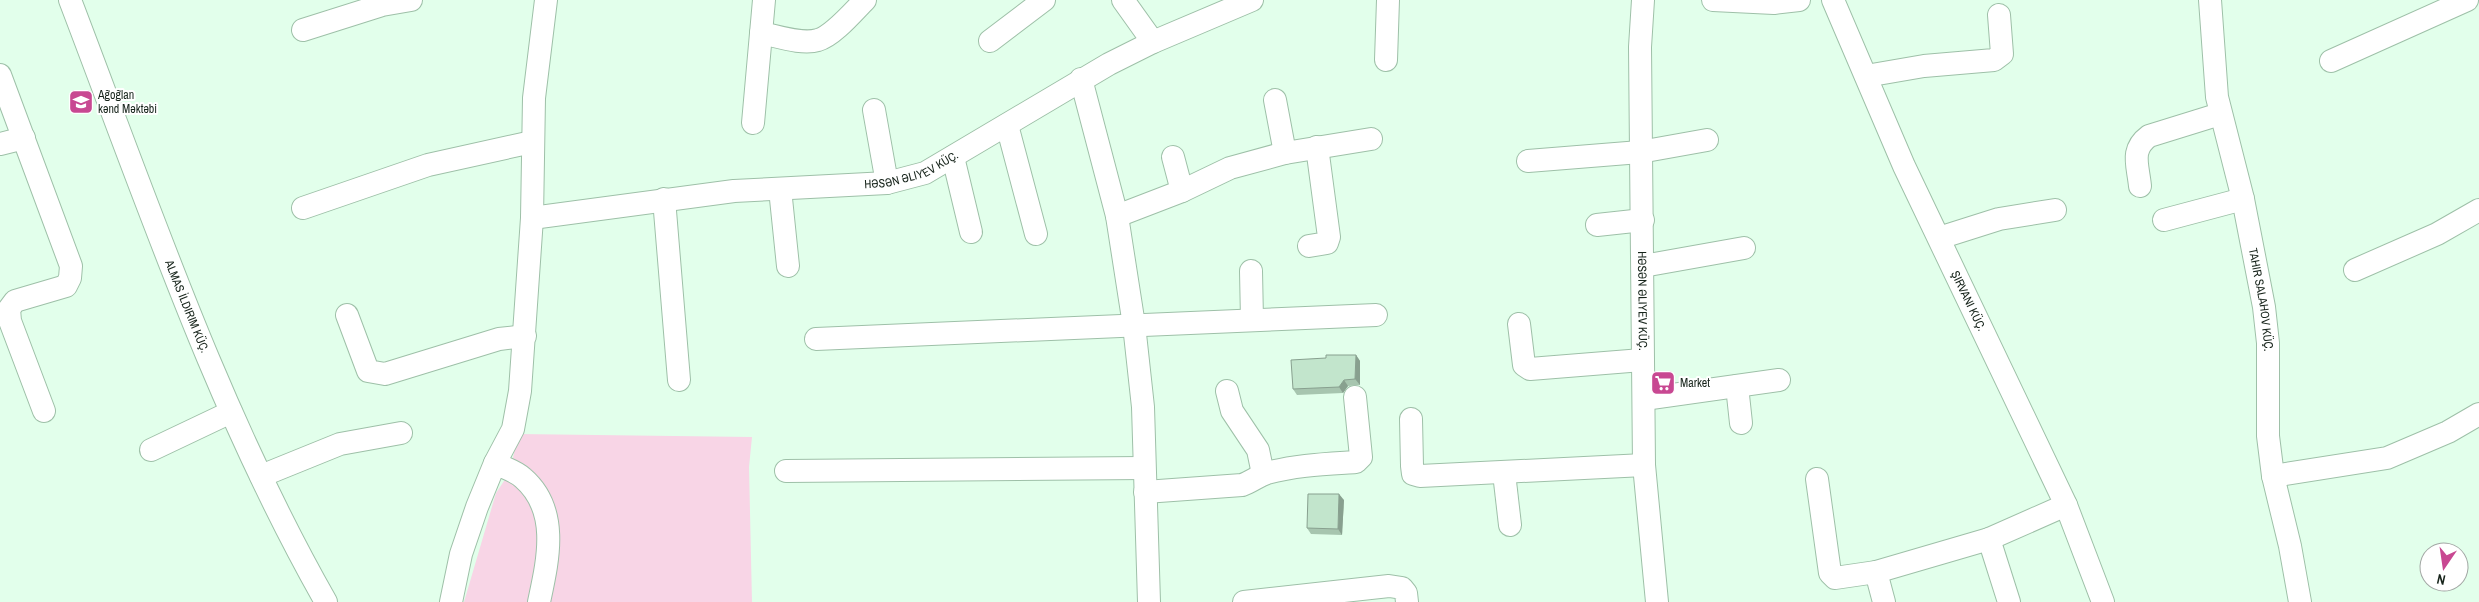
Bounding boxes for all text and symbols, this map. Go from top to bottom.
place label: Ağoğlan kənd Məktəbi [97,87,157,117]
school or university icon: Ağoğlan kənd Məktəbi [68,89,94,115]
street label: HƏSƏN ƏLIYEV KÜÇ. [864,147,961,192]
street label: TAHIR SALAHOV KÜÇ. [2245,247,2277,351]
street label: HƏSƏN ƏLIYEV KÜÇ. [1634,251,1652,351]
street label: ALMAS İLDIRIM KÜÇ. [161,257,213,355]
street label: ŞIRVANI KÜÇ. [1947,268,1990,334]
supermarket icon: Market [1650,370,1676,396]
place label: Market [1680,375,1710,391]
north arrow [2419,542,2469,592]
text: N [2435,570,2447,589]

